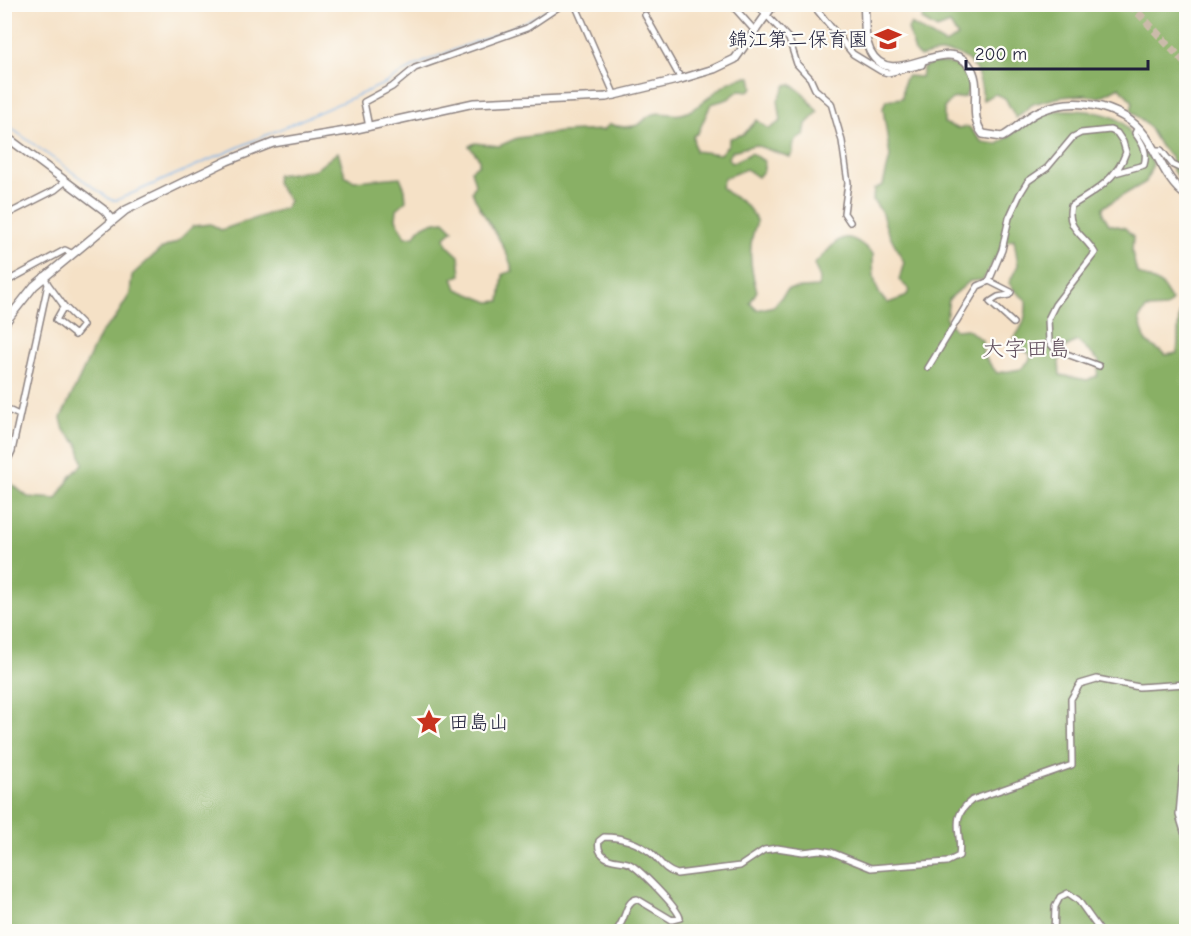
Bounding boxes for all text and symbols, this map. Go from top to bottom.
school or university icon: 錦江第二保育園 [873,24,903,54]
place label: 錦江第二保育園 [728,28,868,51]
scale bar [966,33,1148,71]
text: 200 m [975,44,1027,65]
district label: 大字田島 [982,336,1070,362]
place icon: 田島山 [414,707,444,737]
place label: 田島山 [449,711,509,734]

